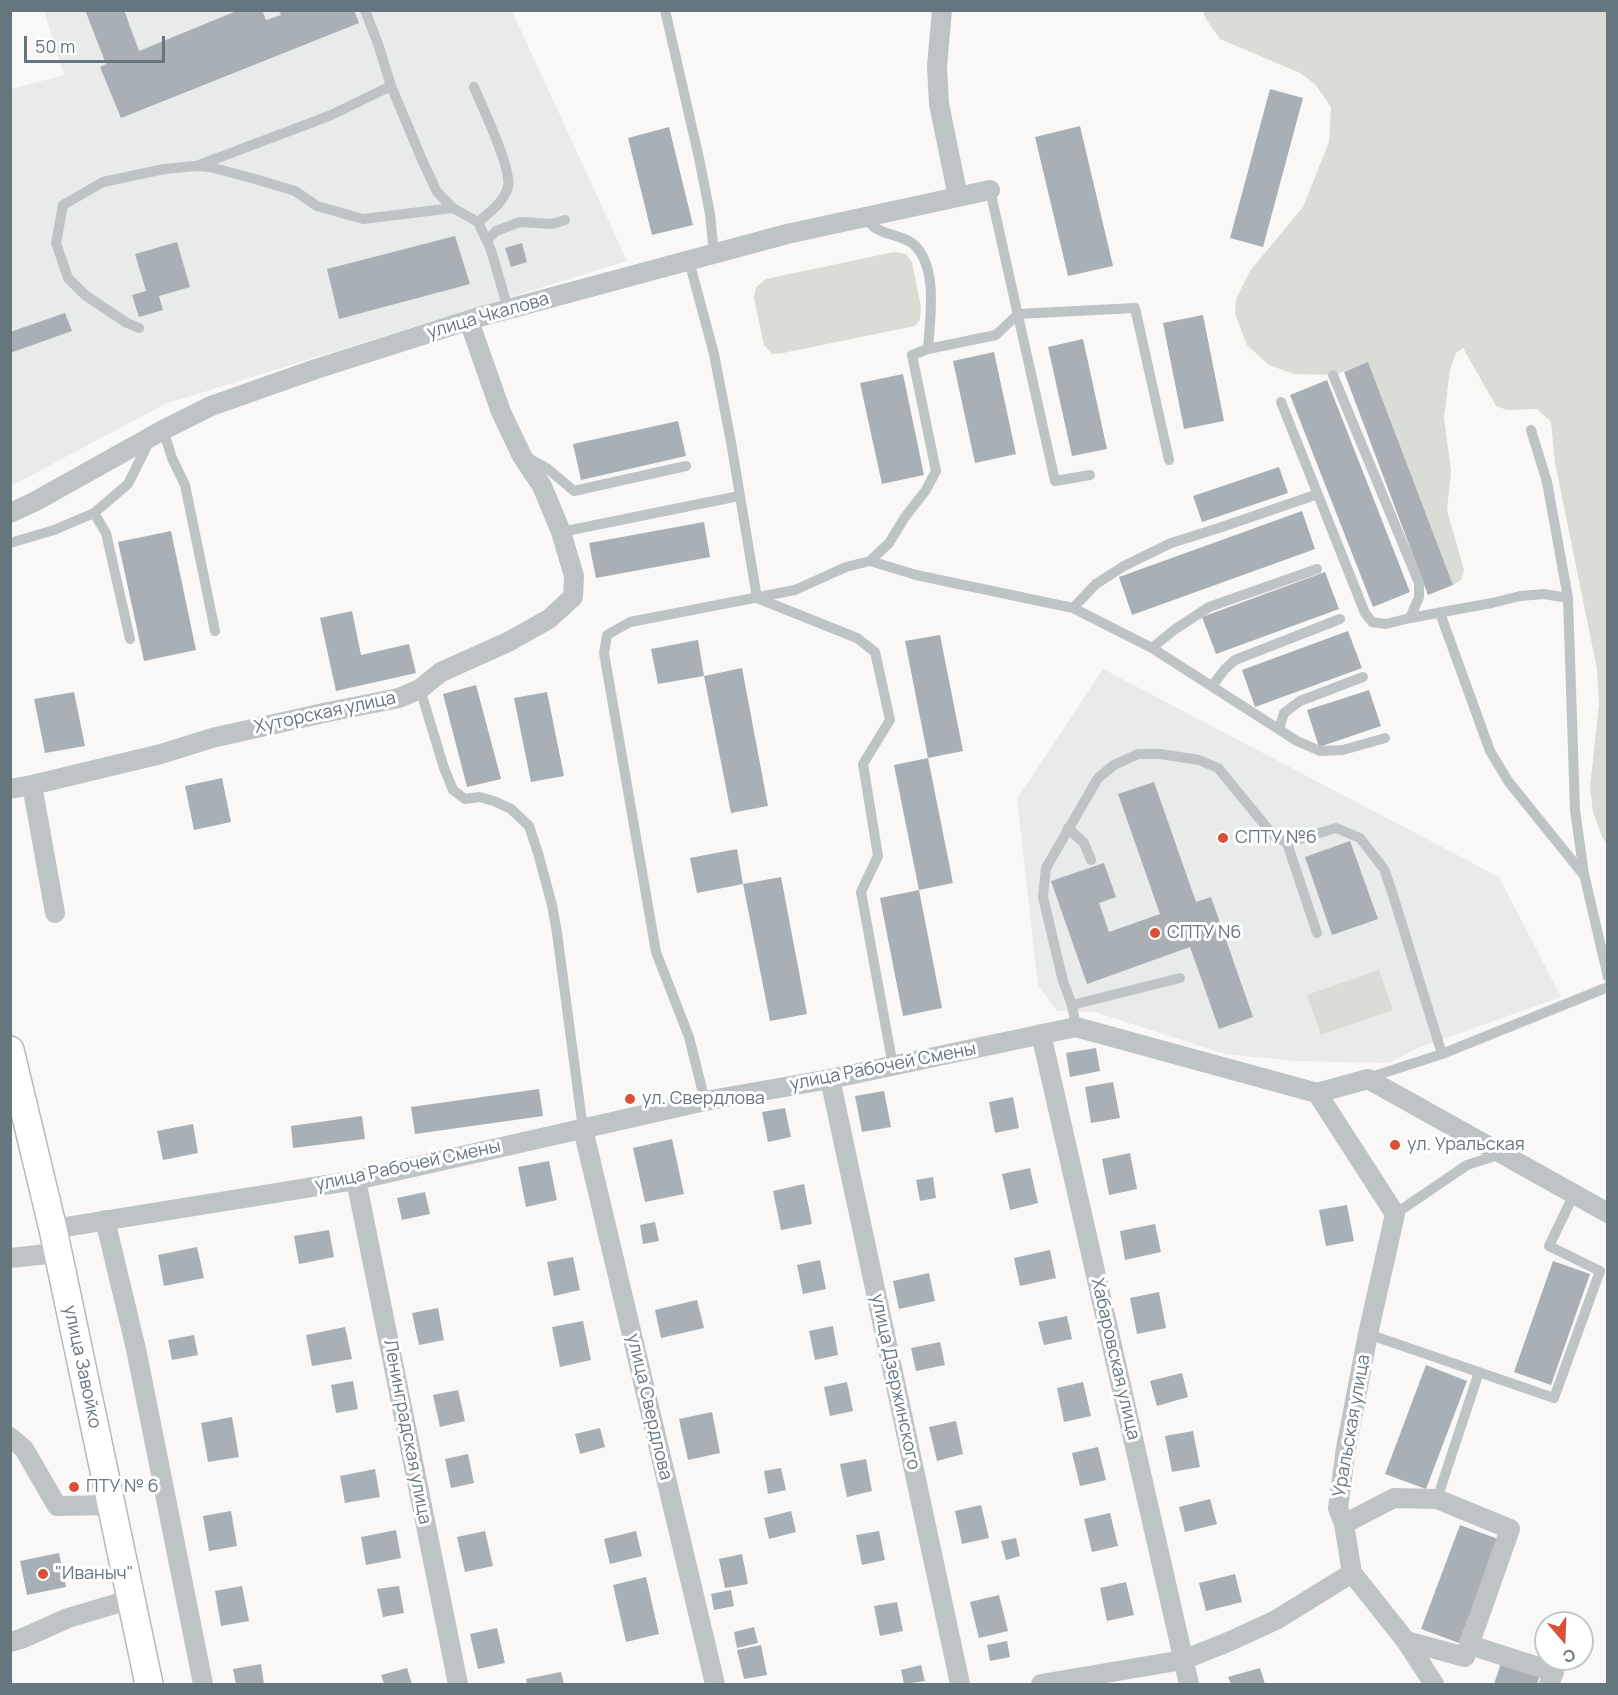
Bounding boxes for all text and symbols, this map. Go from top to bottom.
scale bar [27,24,168,62]
text: 50 m [35,34,75,58]
street label: улица Чкалова [425,288,551,344]
street label: Хуторская улица [252,687,398,739]
place label: СПТУ №6 [1235,827,1317,849]
marker: СПТУ №6 [1216,831,1230,845]
place label: СПТУ N6 [1167,922,1241,944]
marker: СПТУ N6 [1148,926,1162,940]
street label: улица Рабочей Смены [788,1038,978,1096]
place label: ул. Свердлова [642,1088,765,1110]
marker: ул. Свердлова [623,1092,637,1106]
place label: ул. Уральская [1407,1134,1525,1156]
street label: улица Рабочей Смены [313,1136,503,1196]
marker: ул. Уральская [1388,1138,1402,1152]
street label: Хабаровская улица [1086,1276,1144,1442]
street label: улица Дзержинского [866,1292,924,1472]
street label: улица Завойко [58,1304,106,1430]
street label: улица Свердлова [622,1332,676,1482]
street label: Ленинградская улица [378,1338,436,1526]
street label: Уральская улица [1329,1353,1375,1499]
place label: ПТУ № 6 [86,1476,159,1498]
marker: ПТУ № 6 [67,1480,81,1494]
place label: "Иваныч" [55,1563,134,1585]
marker: "Иваныч" [36,1567,50,1581]
north arrow [1534,1611,1594,1671]
text: С [1560,1644,1578,1668]

